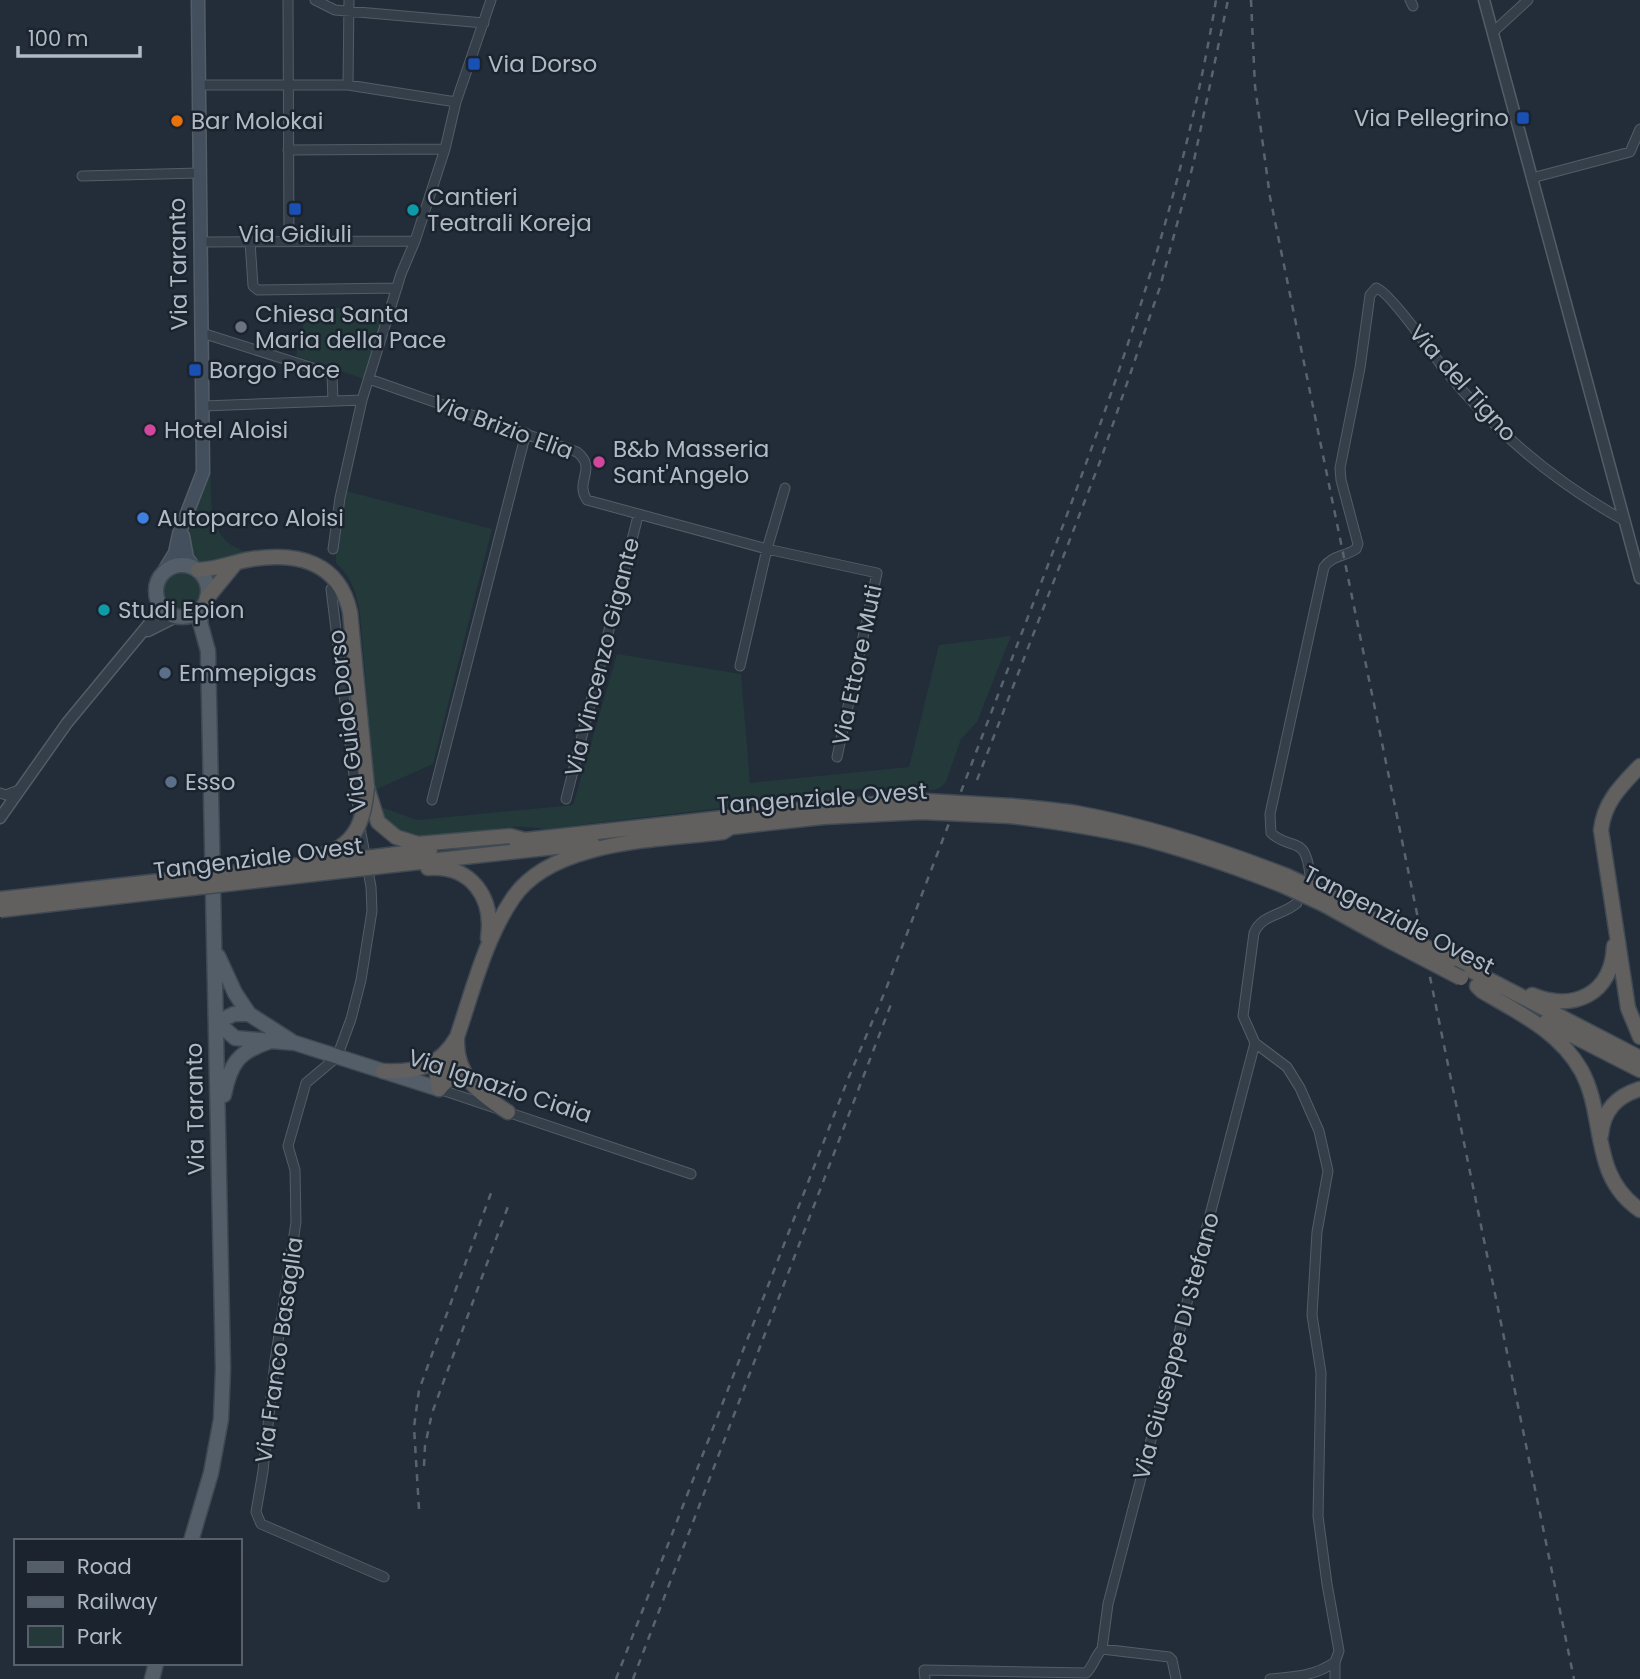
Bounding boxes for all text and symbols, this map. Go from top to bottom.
scale bar [18,14,140,58]
text: 100 m [28,24,88,53]
place label: Via Dorso [488,48,597,80]
marker: Via Dorso [466,56,482,72]
place label: Via Pellegrino [1354,102,1509,134]
place label: Bar Molokai [191,105,323,137]
marker: Via Pellegrino [1515,110,1531,126]
marker: Bar Molokai [169,113,185,129]
place label: Cantieri Teatrali Koreja [427,181,592,239]
street label: Via Taranto [161,197,195,331]
marker: Via Gidiuli [287,201,303,217]
marker: Cantieri Teatrali Koreja [405,202,421,218]
place label: Via Gidiuli [238,218,352,250]
place label: Chiesa Santa Maria della Pace [255,298,446,356]
street label: Via del Tigno [1402,317,1524,449]
marker: Chiesa Santa Maria della Pace [233,319,249,335]
place label: Borgo Pace [209,354,340,386]
marker: Borgo Pace [187,362,203,378]
street label: Via Brizio Elia [429,387,577,467]
place label: Hotel Aloisi [164,414,288,446]
marker: Hotel Aloisi [142,422,158,438]
place label: B&b Masseria Sant'Angelo [613,433,769,491]
marker: B&b Masseria Sant'Angelo [591,454,607,470]
place label: Autoparco Aloisi [157,502,344,534]
marker: Autoparco Aloisi [135,510,151,526]
street label: Via Vincenzo Gigante [557,534,647,780]
street label: Via Ettore Muti [824,582,890,748]
place label: Studi Epion [118,594,244,626]
marker: Studi Epion [96,602,112,618]
street label: Via Guido Dorso [320,628,374,814]
place label: Emmepigas [179,657,317,689]
marker: Emmepigas [157,665,173,681]
place label: Esso [185,766,236,798]
marker: Esso [163,774,179,790]
street label: Tangenziale Ovest [716,775,928,821]
street label: Tangenziale Ovest [152,829,364,887]
street label: Tangenziale Ovest [1298,858,1500,982]
street label: Via Ignazio Ciaia [404,1041,596,1131]
street label: Via Taranto [178,1042,212,1176]
street label: Via Giuseppe Di Stefano [1125,1209,1227,1483]
street label: Via Franco Basaglia [247,1235,311,1465]
legend [14,1539,242,1665]
text: Road [77,1552,132,1581]
text: Railway [77,1587,158,1616]
text: Park [77,1622,122,1651]

